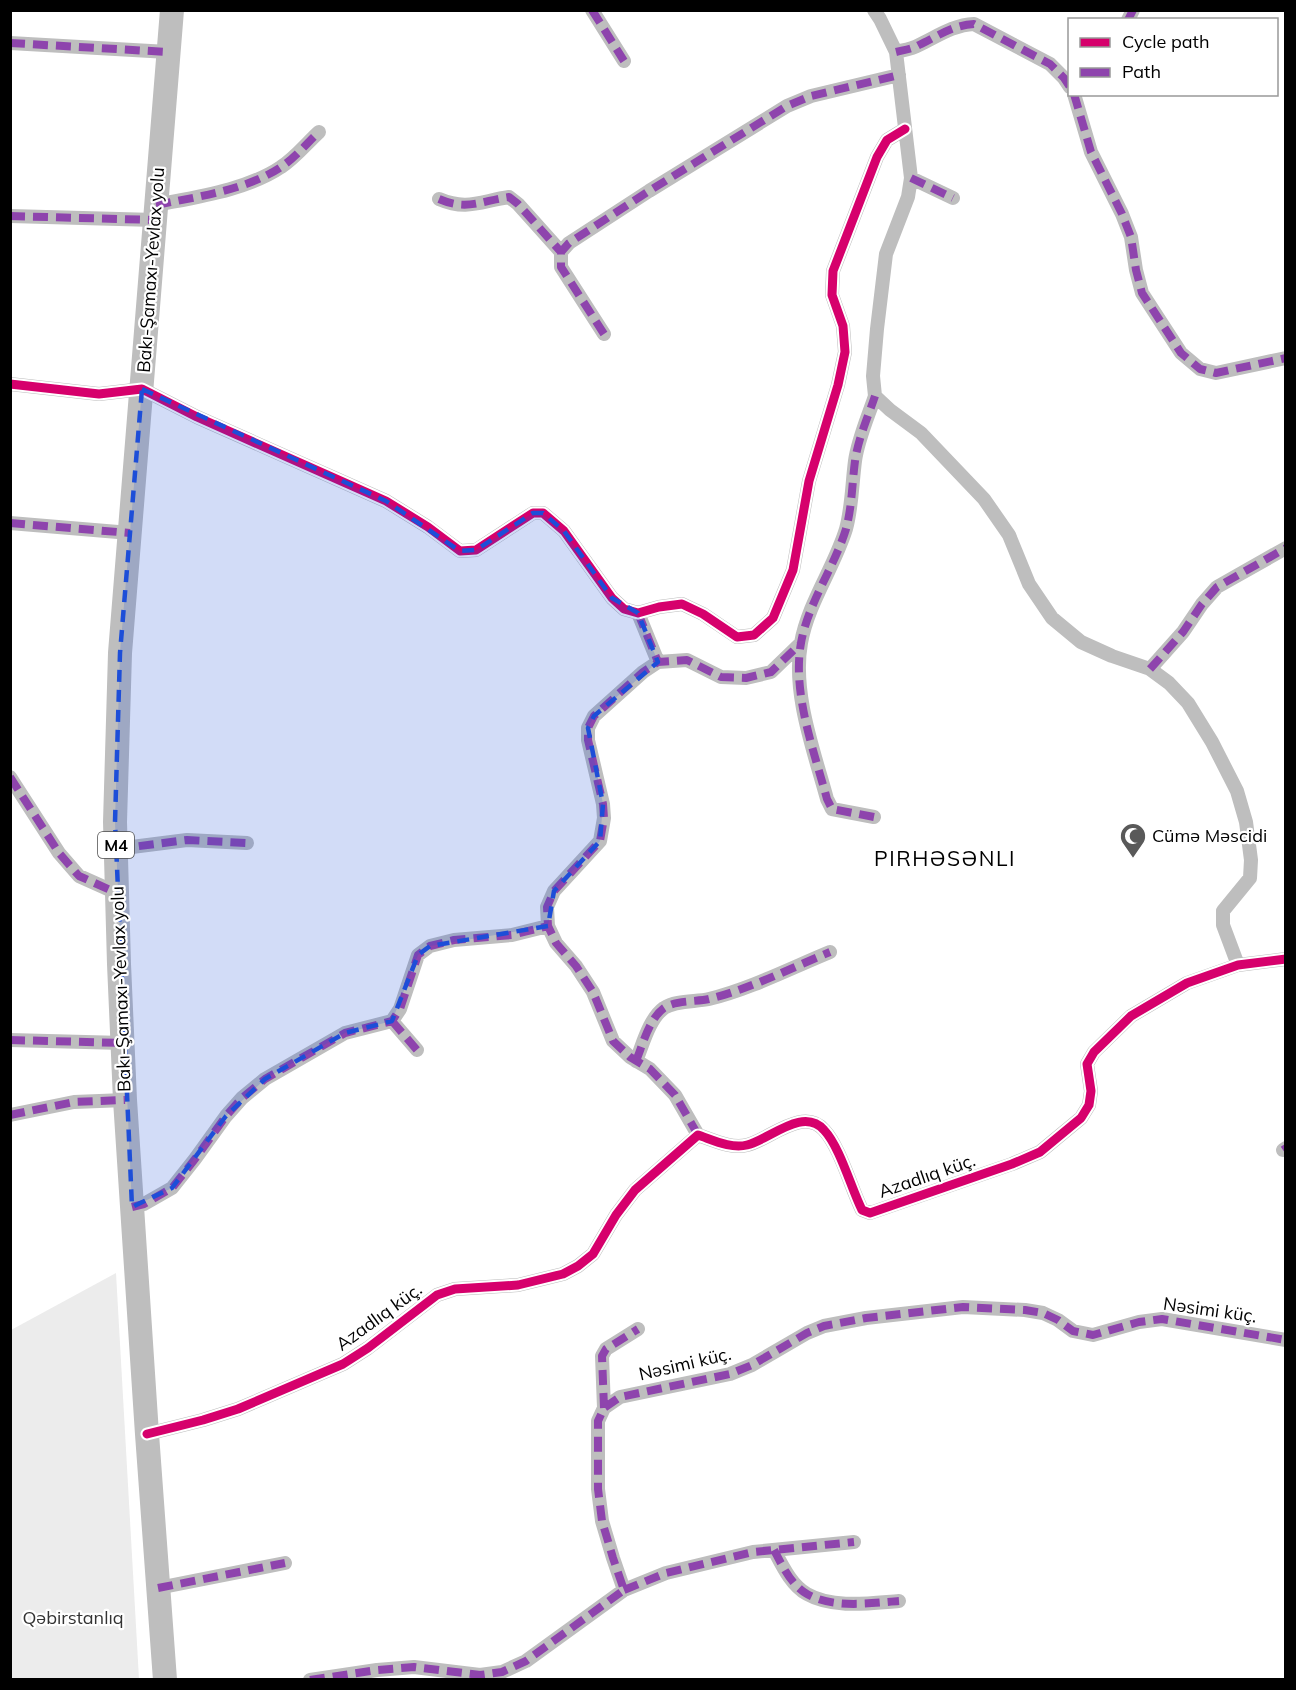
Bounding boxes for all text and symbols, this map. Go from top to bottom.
legend [1068,18,1278,96]
text: Cycle path [1122,30,1209,53]
text: Path [1122,60,1161,83]
street label: Bakı-Şamaxı-Yevlax yolu [132,166,169,373]
mosque icon: Cümə Məscidi [1118,821,1148,859]
place label: Cümə Məscidi [1152,824,1267,847]
road number: M4 [98,832,134,858]
district label: PIRHƏSƏNLI [874,845,1016,871]
street label: Bakı-Şamaxı-Yevlax yolu [105,886,136,1092]
street label: Azadlıq küç. [875,1148,978,1203]
street label: Azadlıq küç. [331,1278,426,1356]
street label: Nəsimi küç. [1162,1292,1258,1327]
street label: Nəsimi küç. [636,1342,733,1385]
park label: Qəbirstanlıq [22,1606,124,1629]

